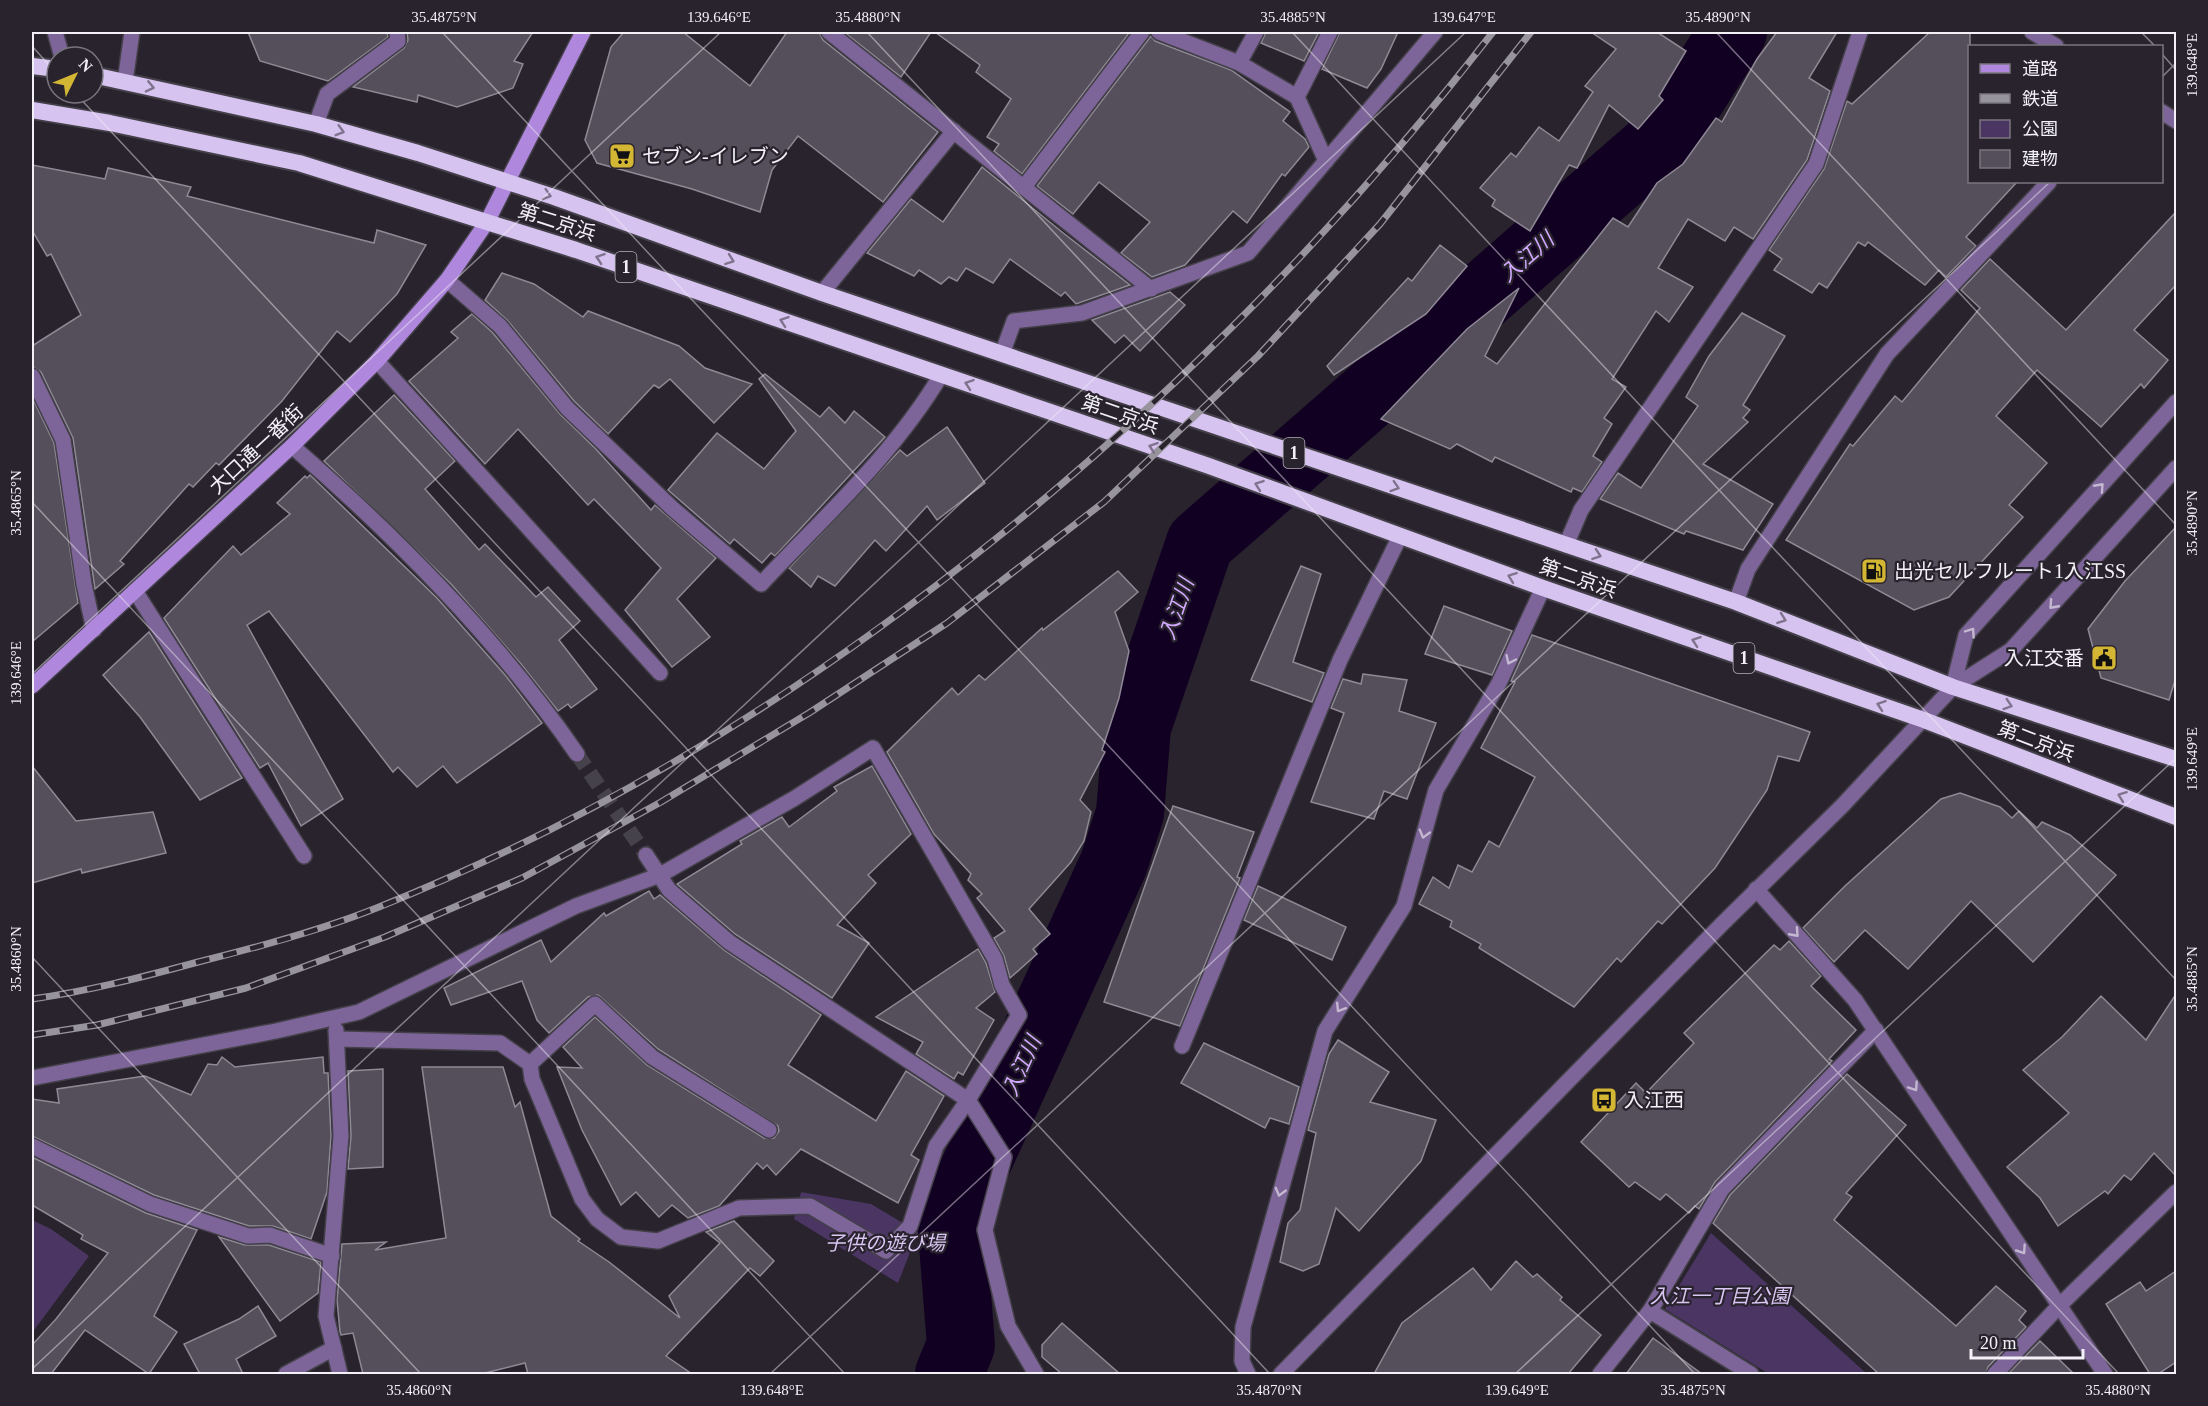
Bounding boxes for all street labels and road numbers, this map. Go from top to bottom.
street label: 第二京浜 [516,199,598,245]
road number: 1 [616,252,636,282]
street label: 第二京浜 [1079,391,1161,437]
street label: 大口通一番街 [205,400,307,498]
road number: 1 [1284,438,1304,468]
street label: 第二京浜 [1537,555,1619,601]
road number: 1 [1734,643,1754,673]
street label: 第二京浜 [1995,716,2077,766]

